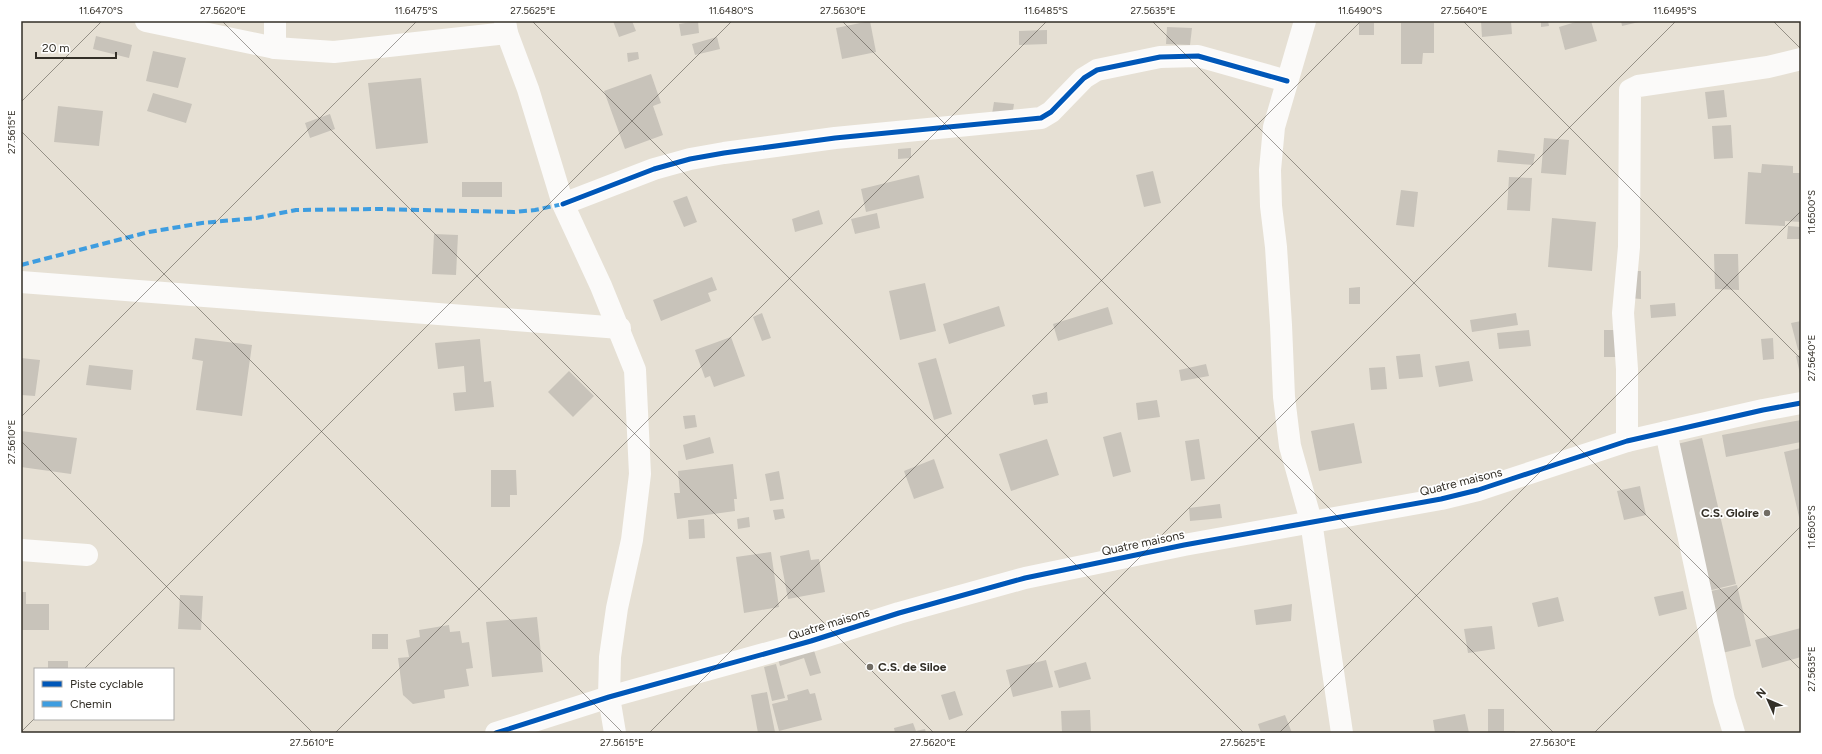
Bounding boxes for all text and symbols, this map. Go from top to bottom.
text: 11.6470°S [79,4,123,17]
text: 27.5620°E [200,4,246,17]
text: 11.6475°S [394,4,438,17]
text: 27.5625°E [510,4,556,17]
text: 11.6480°S [709,4,753,17]
text: 27.5630°E [820,4,866,17]
text: 11.6485°S [1024,4,1068,17]
text: 27.5635°E [1130,4,1176,17]
text: 11.6490°S [1338,4,1382,17]
text: 27.5640°E [1441,4,1487,17]
text: 11.6495°S [1653,4,1697,17]
scale bar [36,34,116,60]
text: 20 m [42,41,70,55]
text: 27.5615°E [5,110,18,154]
text: 11.6500°S [1805,190,1818,234]
text: 27.5640°E [1805,335,1818,381]
text: 27.5610°E [5,420,18,464]
street label: Quatre maisons [1418,465,1504,499]
text: 11.6505°S [1805,505,1818,549]
place label: C.S. Gloire [1701,506,1759,520]
marker: C.S. Gloire [1762,508,1772,518]
street label: Quatre maisons [1100,527,1186,559]
street label: Quatre maisons [787,605,872,643]
text: 27.5635°E [1805,646,1818,692]
place label: C.S. de Siloe [878,660,947,674]
marker: C.S. de Siloe [865,662,875,672]
legend [34,668,174,720]
text: Piste cyclable [70,677,144,691]
north arrow [1748,680,1788,720]
text: N [1754,686,1769,701]
text: Chemin [70,697,112,711]
text: 27.5610°E [290,736,334,749]
text: 27.5615°E [600,736,644,749]
text: 27.5620°E [910,736,956,749]
text: 27.5625°E [1220,736,1266,749]
text: 27.5630°E [1530,736,1576,749]

